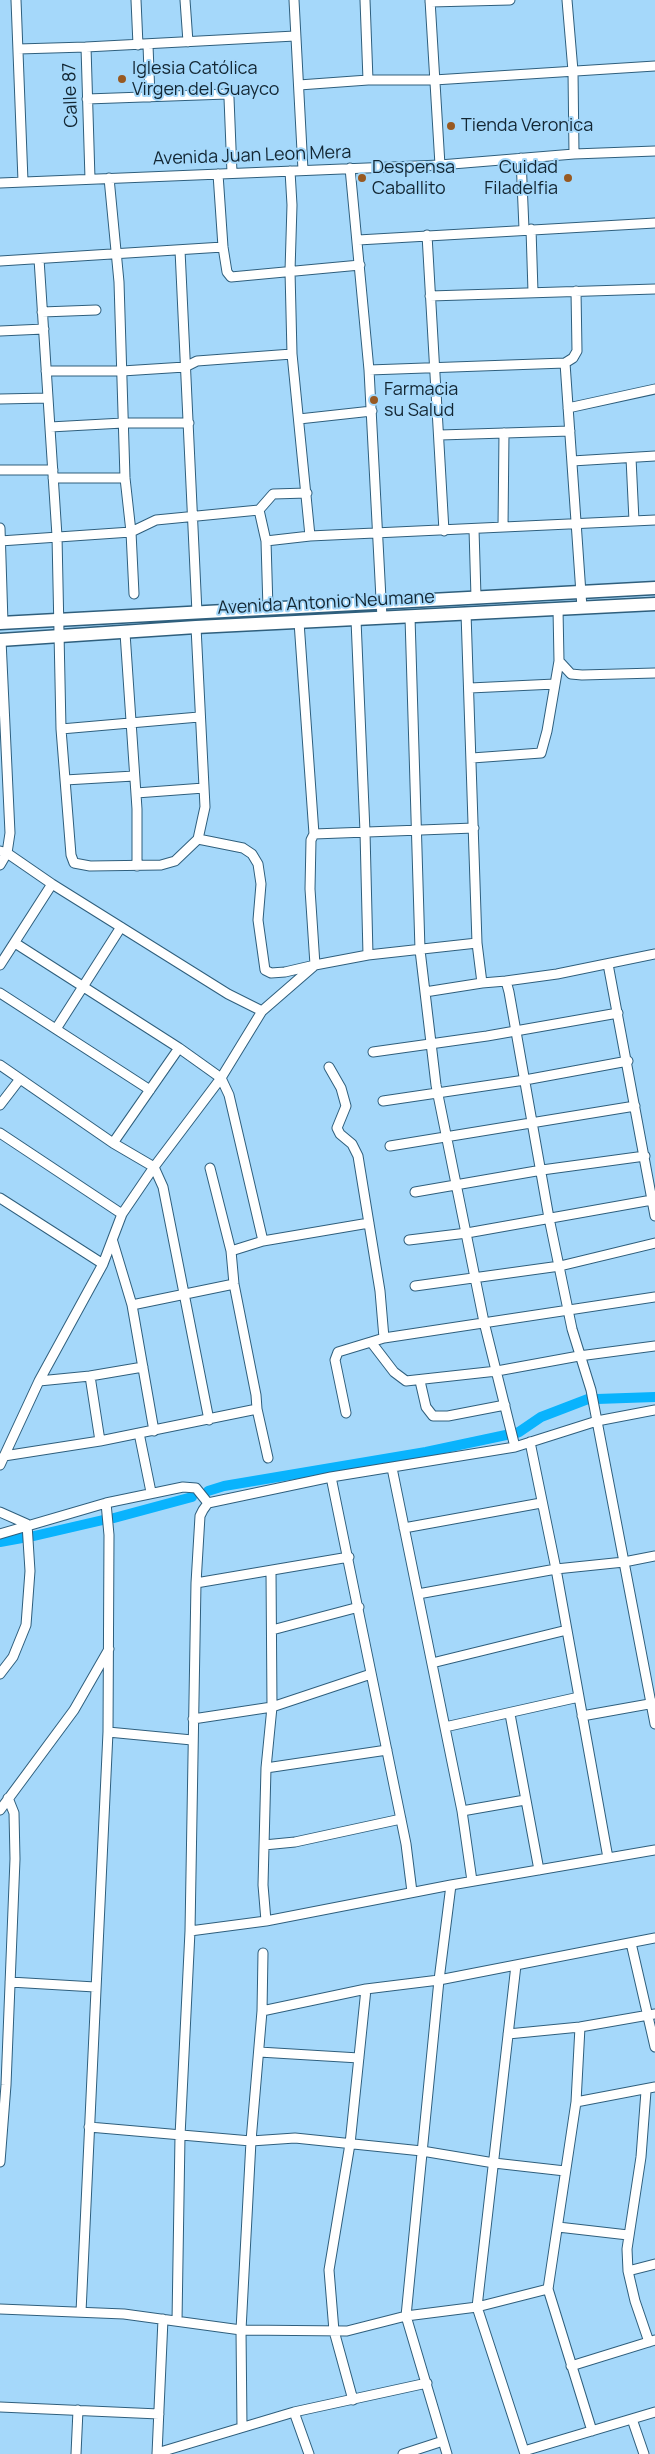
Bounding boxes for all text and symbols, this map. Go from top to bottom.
place label: Iglesia Católica Virgen del Guayco [132,58,279,100]
street label: Calle 87 [59,62,83,128]
marker: Iglesia Católica Virgen del Guayco [116,73,128,85]
place label: Tienda Veronica [461,115,593,137]
marker: Tienda Veronica [445,120,457,132]
street label: Avenida Juan Leon Mera [152,142,352,170]
place label: Despensa Caballito [372,157,455,200]
place label: Cuidad Filadelfia [484,157,558,200]
marker: Despensa Caballito [356,172,368,184]
marker: Cuidad Filadelfia [562,172,574,184]
place label: Farmacia su Salud [384,379,458,422]
marker: Farmacia su Salud [368,394,380,406]
street label: Avenida Antonio Neumane [217,587,435,619]

